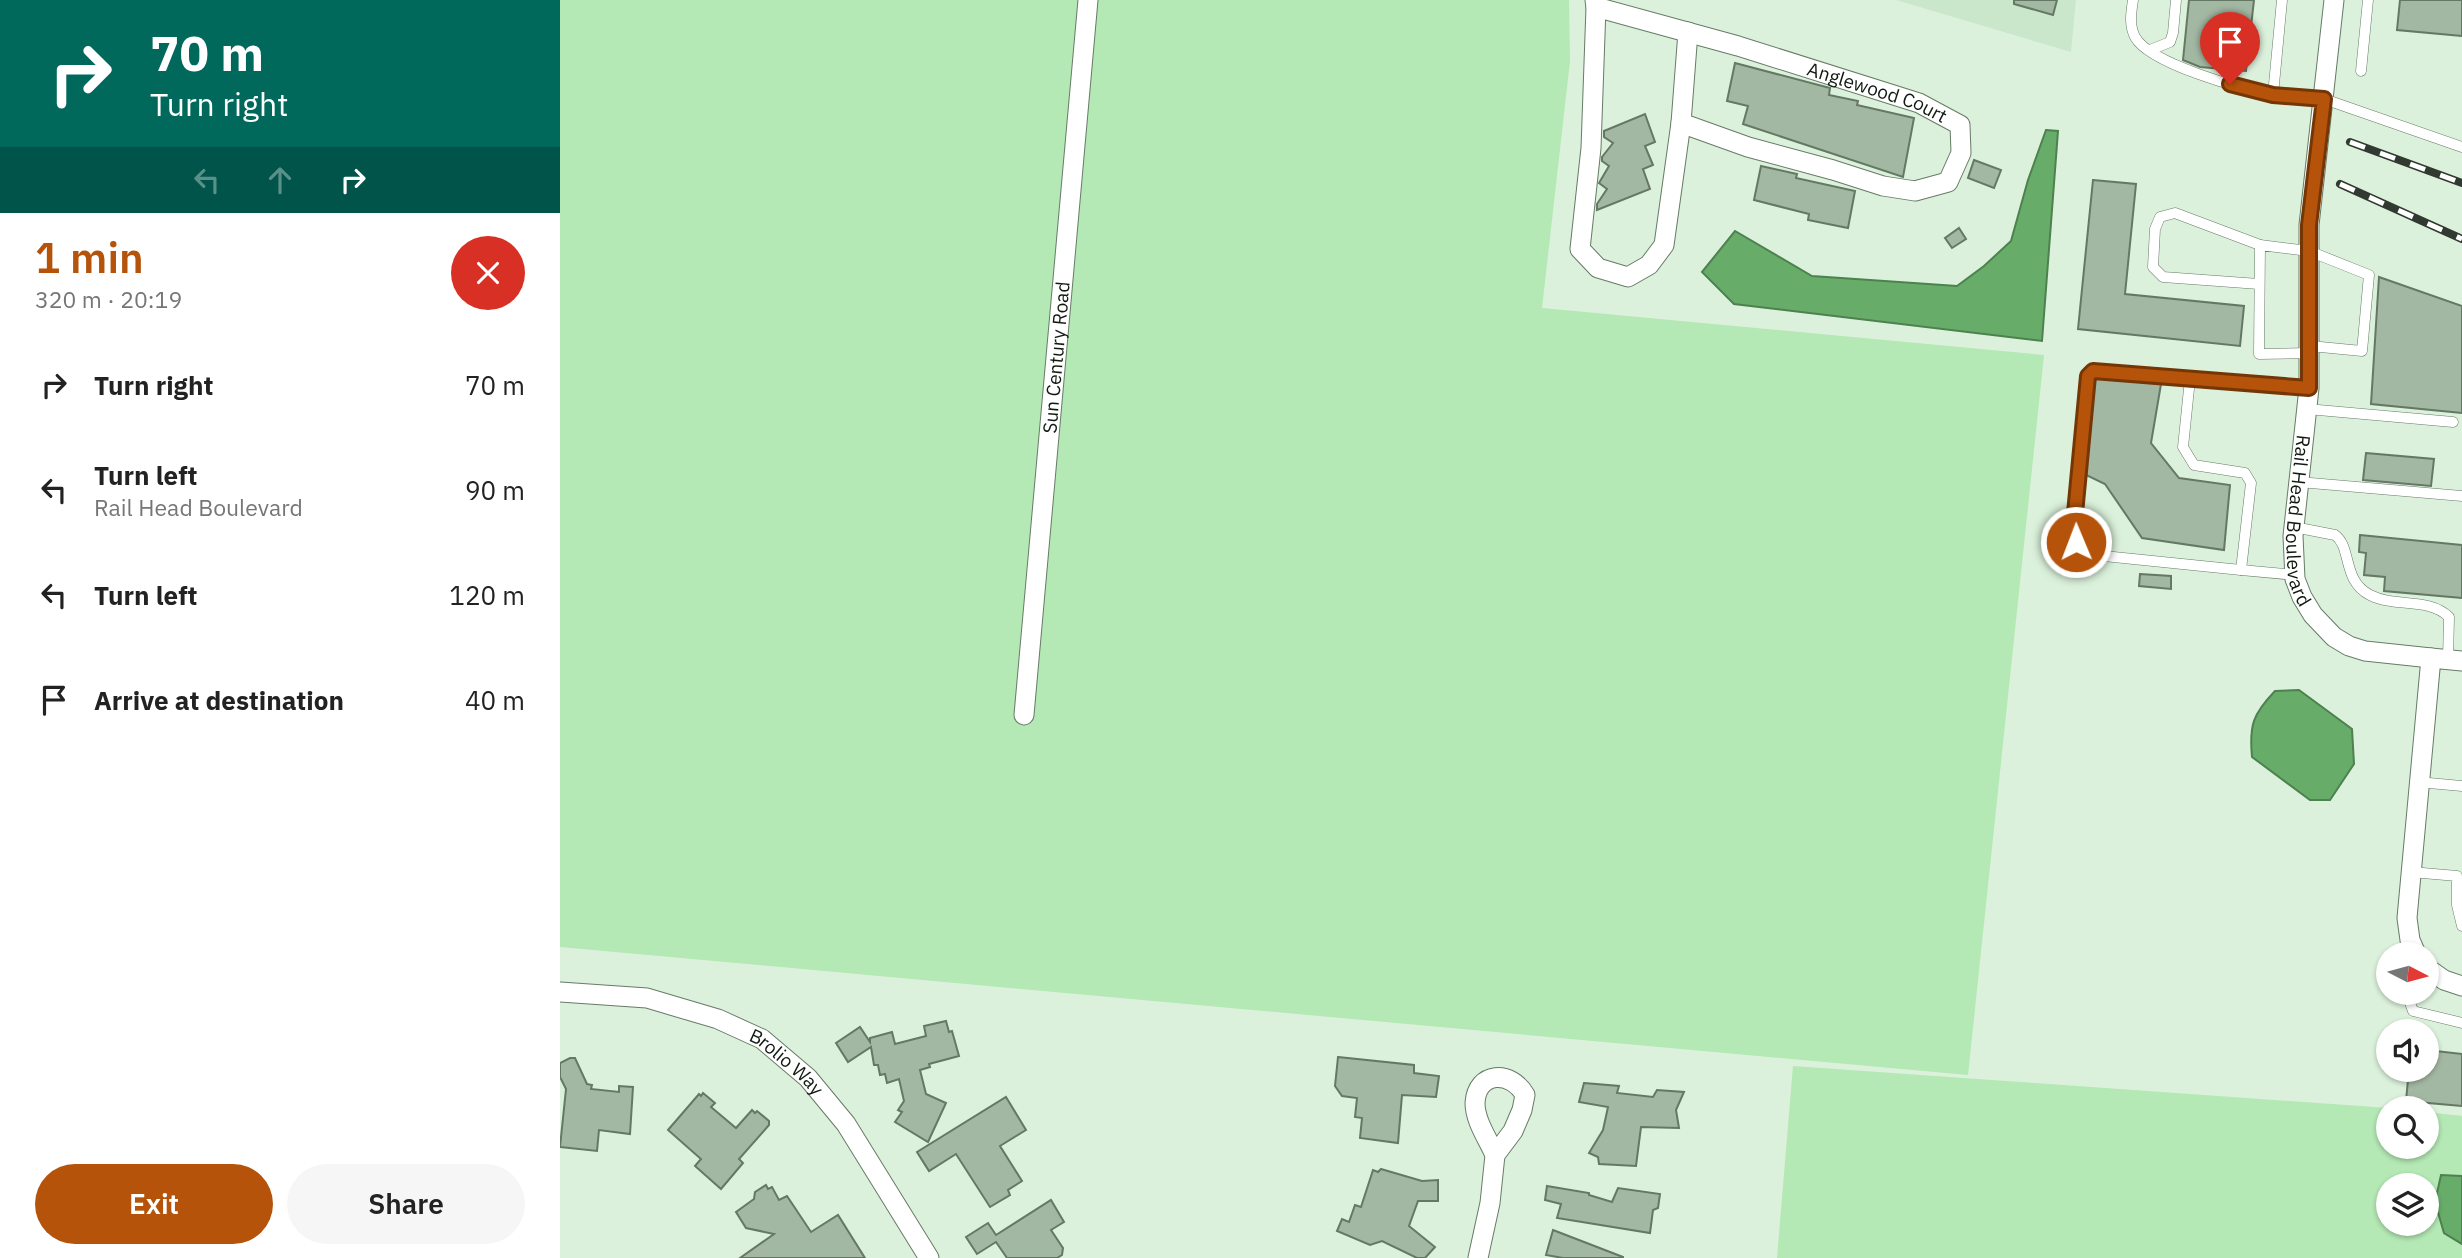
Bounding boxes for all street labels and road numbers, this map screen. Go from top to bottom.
street label: Anglewood Court [1804,57,1951,128]
street label: Sun Century Road [1037,280,1075,434]
street label: Rail Head Boulevard [2281,434,2317,611]
street label: Brolio Way [746,1023,830,1101]

